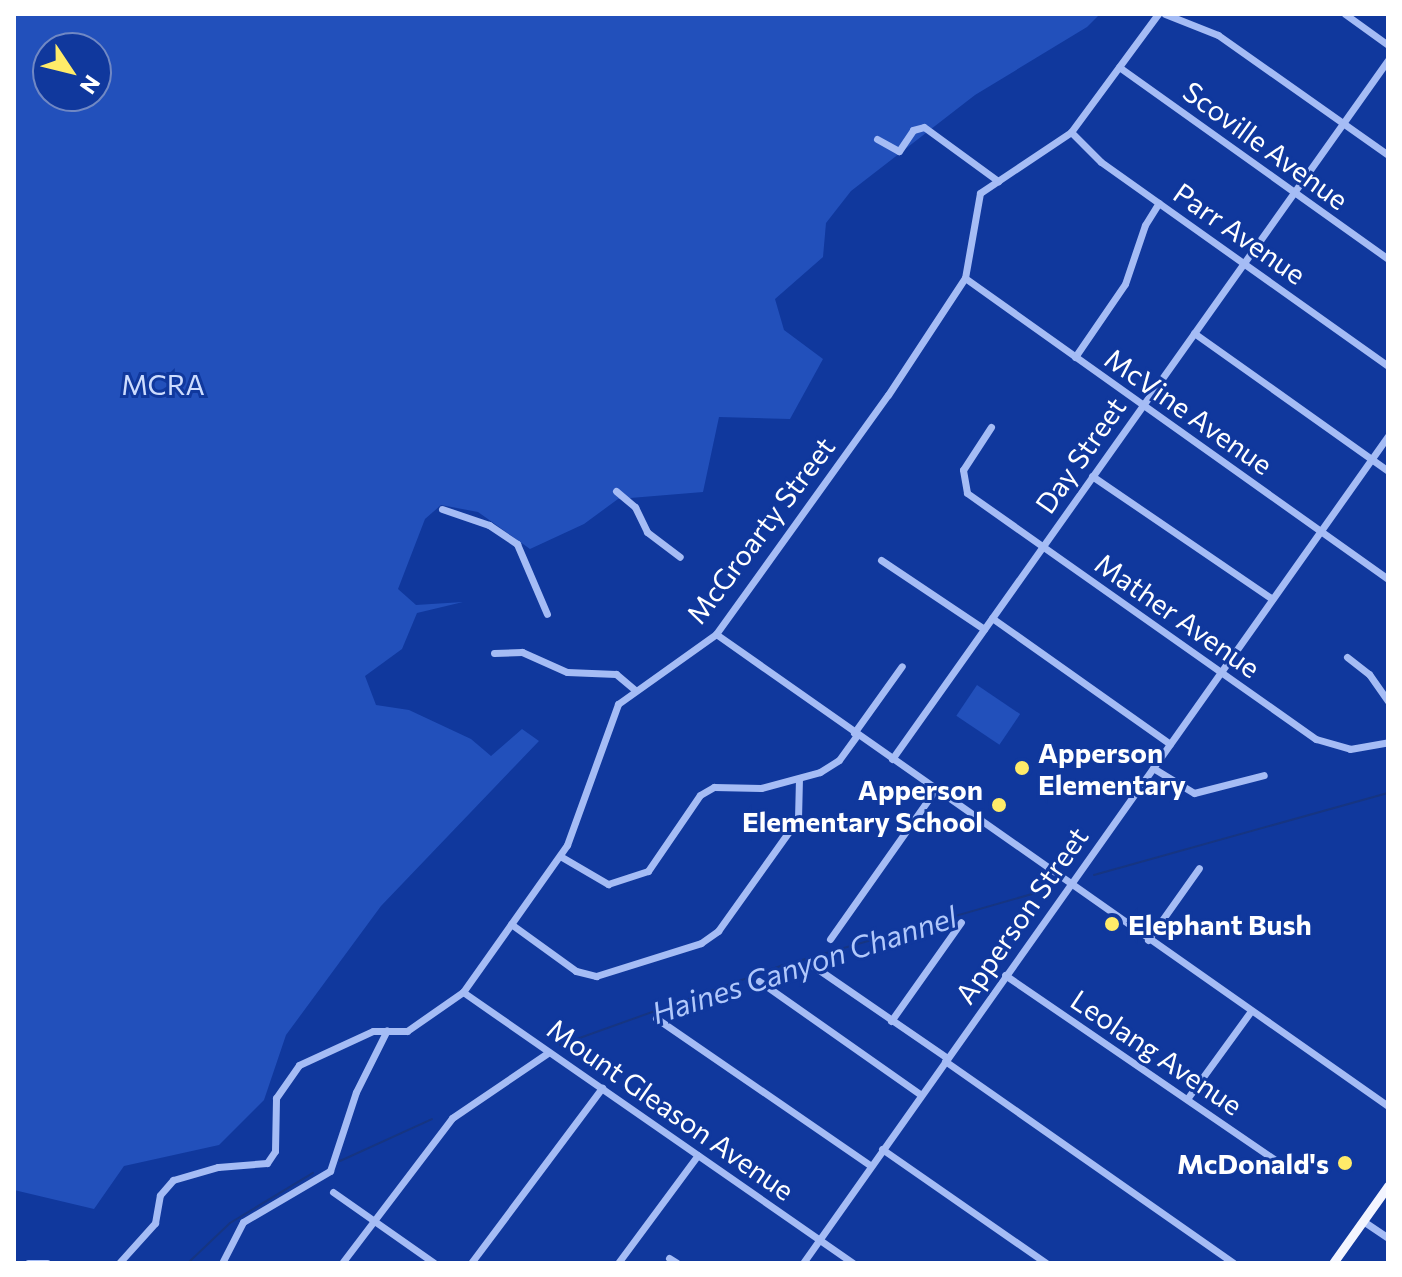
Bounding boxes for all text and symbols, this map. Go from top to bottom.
north arrow [32,32,112,112]
text: N [75,70,106,99]
street label: Scoville Avenue [1177,74,1355,216]
street label: Parr Avenue [1168,175,1312,291]
street label: McVine Avenue [1099,341,1279,481]
park label: MCRA [121,367,205,401]
street label: Day Street [1028,391,1132,519]
street label: McGroarty Street [679,430,841,630]
street label: Mather Avenue [1089,546,1267,684]
place label: Apperson Elementary [1038,735,1186,801]
marker: Apperson Elementary [1013,759,1031,777]
place label: Apperson Elementary School [742,772,983,838]
marker: Apperson Elementary School [990,796,1008,814]
street label: Apperson Street [948,820,1094,1010]
water label: Haines Canyon Channel [647,898,961,1030]
place label: Elephant Bush [1128,907,1312,941]
marker: Elephant Bush [1103,915,1121,933]
street label: Leolang Avenue [1065,982,1249,1122]
street label: Mount Gleason Avenue [541,1011,801,1207]
place label: McDonald's [1177,1146,1329,1180]
marker: McDonald's [1336,1154,1354,1172]

